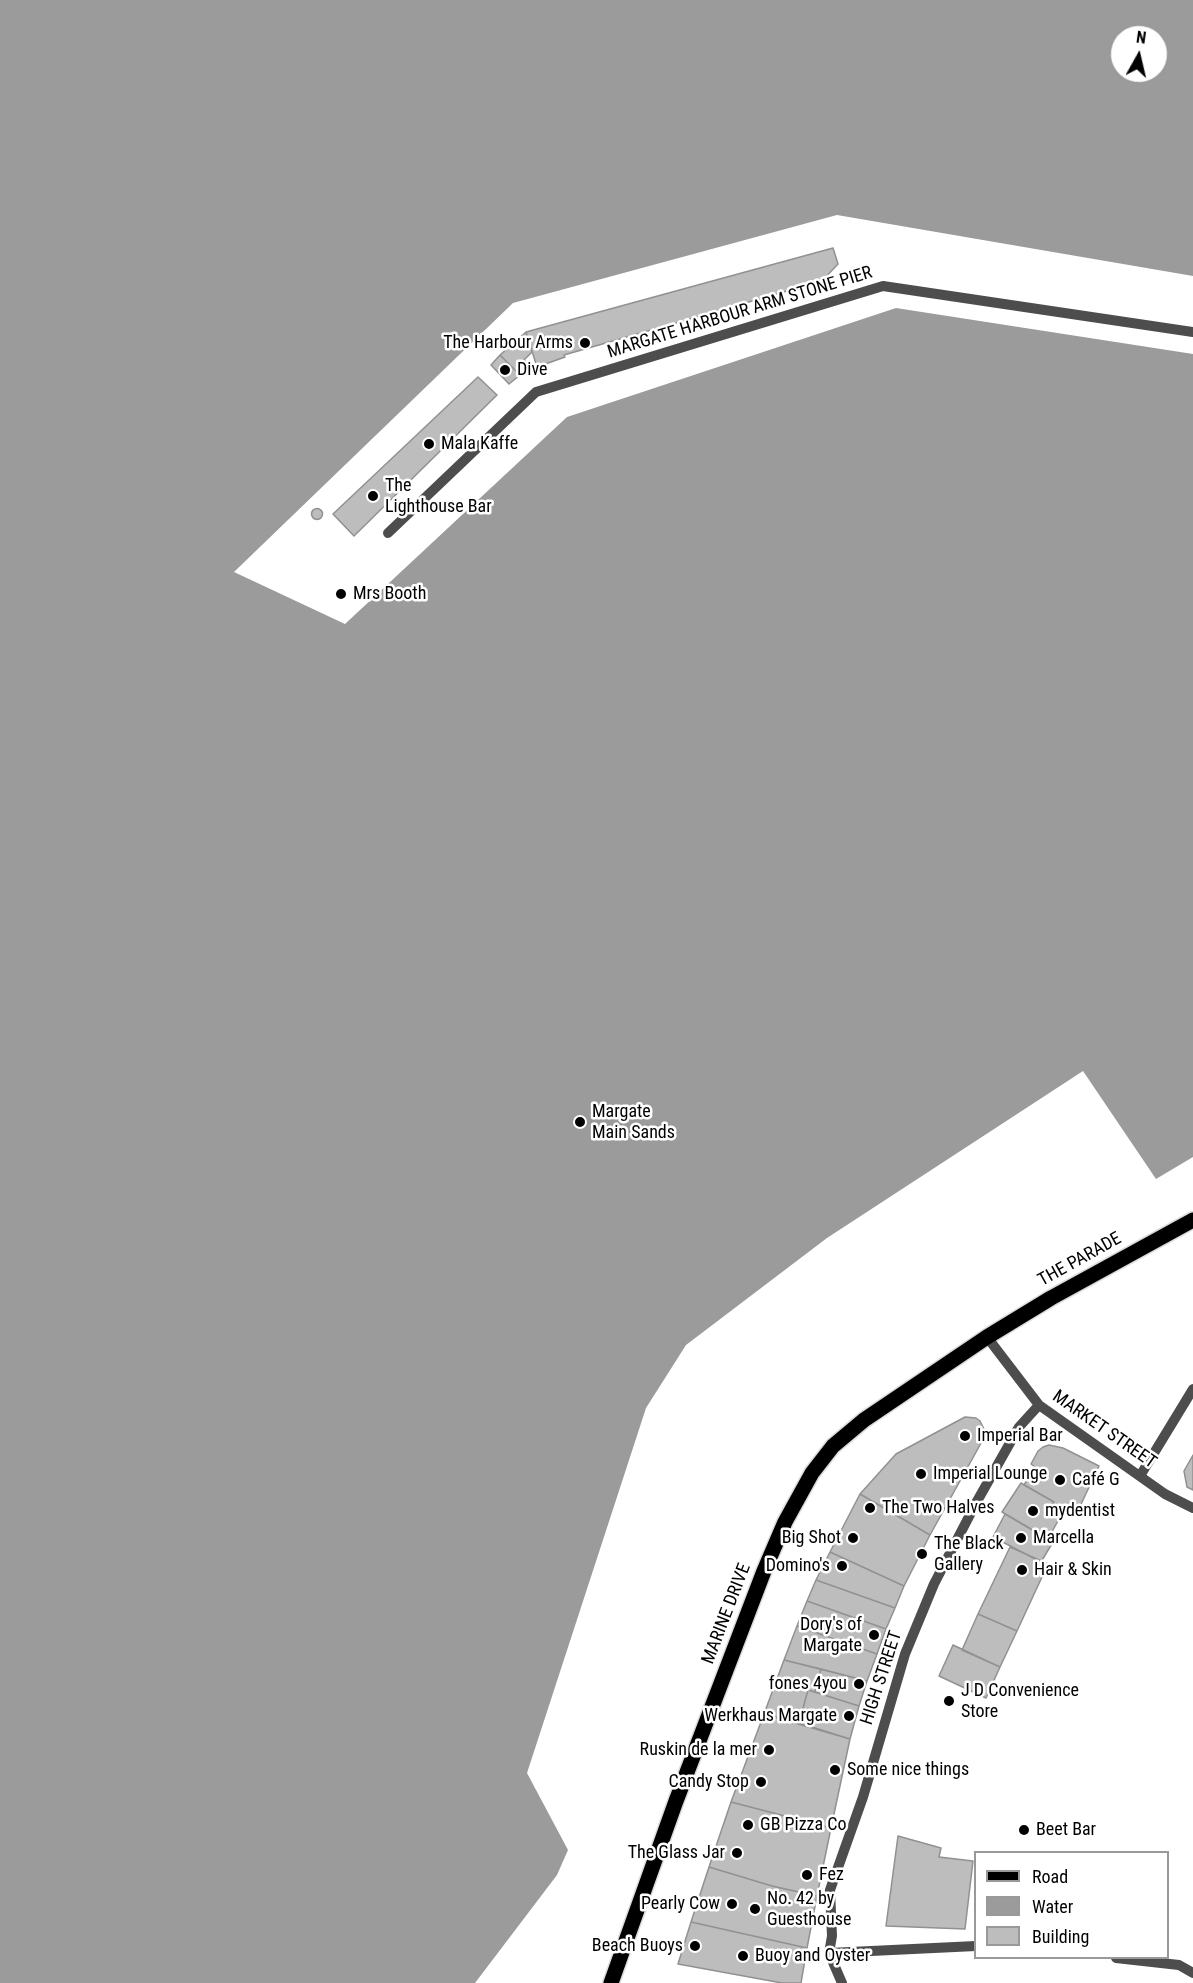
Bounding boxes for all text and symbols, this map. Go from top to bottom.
north arrow [1109,24,1169,84]
text: N [1135,28,1147,48]
street label: MARGATE HARBOUR ARM STONE PIER [605,262,875,364]
place label: The Harbour Arms [443,332,573,354]
marker: The Harbour Arms [578,336,592,350]
place label: Dive [517,359,547,381]
marker: Dive [498,363,512,377]
place label: Mala Kaffe [441,433,518,455]
marker: Mala Kaffe [422,437,436,451]
place label: The Lighthouse Bar [385,475,492,518]
marker: The Lighthouse Bar [366,489,380,503]
place label: Mrs Booth [353,583,426,605]
marker: Mrs Booth [334,587,348,601]
place label: Margate Main Sands [592,1101,675,1144]
marker: Margate Main Sands [573,1115,587,1129]
street label: THE PARADE [1035,1228,1125,1292]
street label: MARKET STREET [1048,1386,1160,1474]
place label: Imperial Bar [977,1425,1063,1447]
marker: Imperial Bar [958,1429,972,1443]
place label: Imperial Lounge [933,1463,1047,1485]
marker: Imperial Lounge [914,1467,928,1481]
place label: Café G [1072,1469,1120,1491]
marker: Café G [1053,1473,1067,1487]
place label: The Two Halves [882,1497,995,1519]
place label: mydentist [1045,1500,1115,1522]
marker: The Two Halves [863,1501,877,1515]
marker: mydentist [1026,1504,1040,1518]
place label: Big Shot [782,1527,841,1549]
place label: Marcella [1033,1527,1094,1549]
marker: Big Shot [846,1531,860,1545]
marker: Marcella [1014,1531,1028,1545]
place label: The Black Gallery [934,1533,1004,1576]
marker: The Black Gallery [915,1547,929,1561]
place label: Domino's [766,1555,830,1577]
marker: Domino's [835,1559,849,1573]
place label: Hair & Skin [1034,1559,1112,1581]
street label: MARINE DRIVE [698,1561,756,1667]
marker: Hair & Skin [1015,1563,1029,1577]
place label: Dory's of Margate [800,1614,862,1656]
street label: HIGH STREET [857,1628,907,1728]
marker: Dory's of Margate [867,1628,881,1642]
place label: fones 4you [769,1673,847,1695]
marker: fones 4you [852,1677,866,1691]
place label: J D Convenience Store [961,1680,1079,1722]
marker: J D Convenience Store [942,1694,956,1708]
place label: Werkhaus Margate [704,1705,837,1727]
marker: Werkhaus Margate [842,1709,856,1723]
place label: Ruskin de la mer [640,1739,757,1761]
marker: Ruskin de la mer [762,1743,776,1757]
place label: Some nice things [847,1759,969,1781]
marker: Some nice things [828,1763,842,1777]
place label: Candy Stop [669,1771,749,1793]
marker: Candy Stop [754,1775,768,1789]
place label: GB Pizza Co [760,1814,846,1836]
marker: GB Pizza Co [741,1818,755,1832]
place label: Beet Bar [1036,1819,1096,1841]
marker: Beet Bar [1017,1823,1031,1837]
place label: The Glass Jar [628,1842,725,1864]
marker: The Glass Jar [730,1846,744,1860]
legend [974,1851,1169,1959]
place label: Fez [819,1864,844,1886]
text: Road [1032,1866,1068,1887]
marker: Fez [800,1868,814,1882]
place label: No. 42 by Guesthouse [767,1888,851,1930]
place label: Pearly Cow [641,1893,720,1915]
text: Water [1032,1896,1073,1917]
marker: Pearly Cow [725,1897,739,1911]
marker: No. 42 by Guesthouse [748,1902,762,1916]
text: Building [1032,1926,1089,1947]
place label: Beach Buoys [592,1935,683,1957]
marker: Beach Buoys [688,1939,702,1953]
place label: Buoy and Oyster [755,1945,870,1967]
marker: Buoy and Oyster [736,1949,750,1963]

